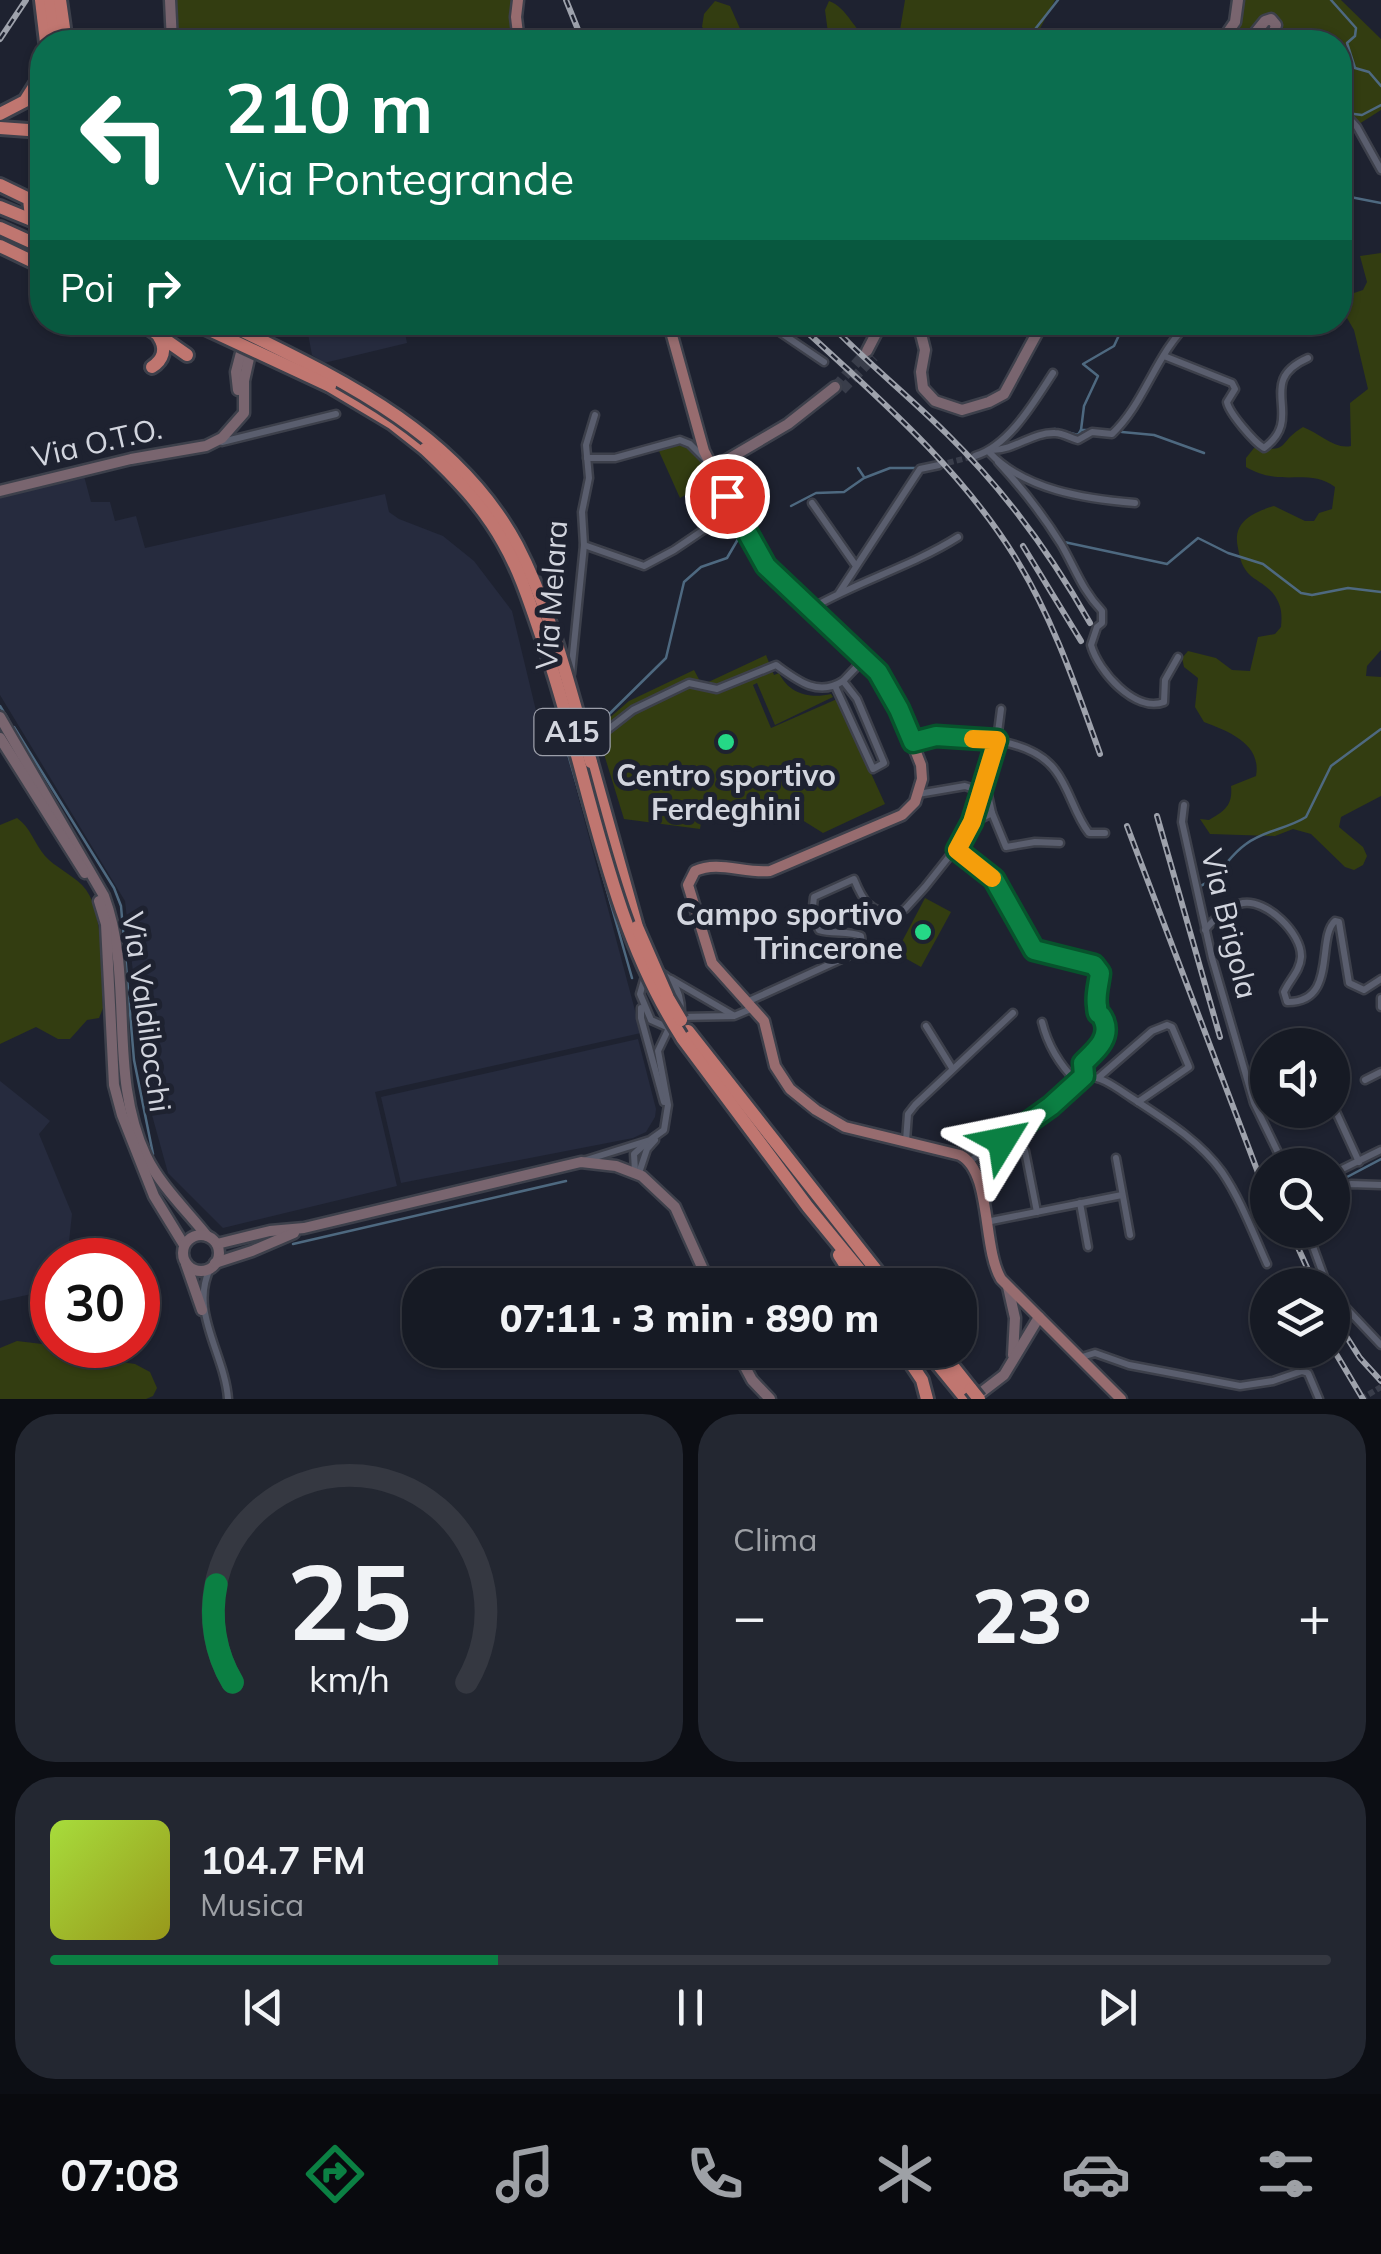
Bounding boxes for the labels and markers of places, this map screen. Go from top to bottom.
pin [685,454,770,539]
marker: Centro sportivo Ferdeghini [715,731,737,753]
place label: Centro sportivo Ferdeghini [616,756,836,828]
place label: Campo sportivo Trincerone [676,895,903,967]
marker: Campo sportivo Trincerone [912,921,934,943]

